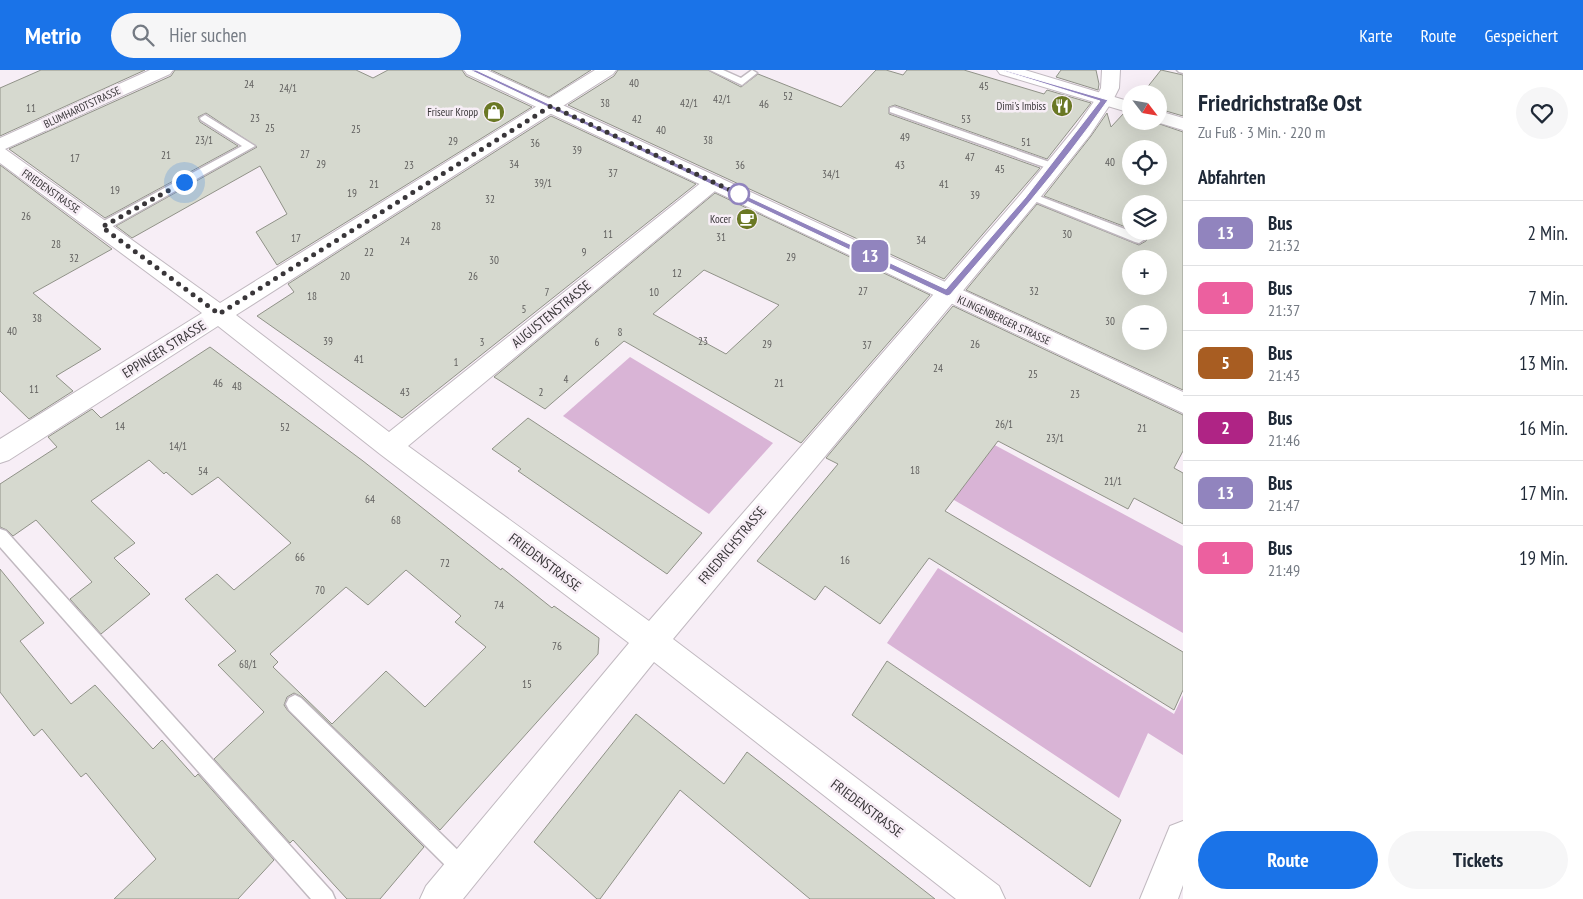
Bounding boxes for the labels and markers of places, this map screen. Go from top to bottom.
restaurant icon: Dimi's Imbiss [1050,94,1074,118]
place label: Dimi's Imbiss [997,99,1046,113]
shop icon: Friseur Kropp [482,100,506,124]
place label: Friseur Kropp [427,105,478,119]
unlabelled marker [728,183,750,205]
cafe icon: Kocer [735,207,759,231]
place label: Kocer [710,212,731,226]

